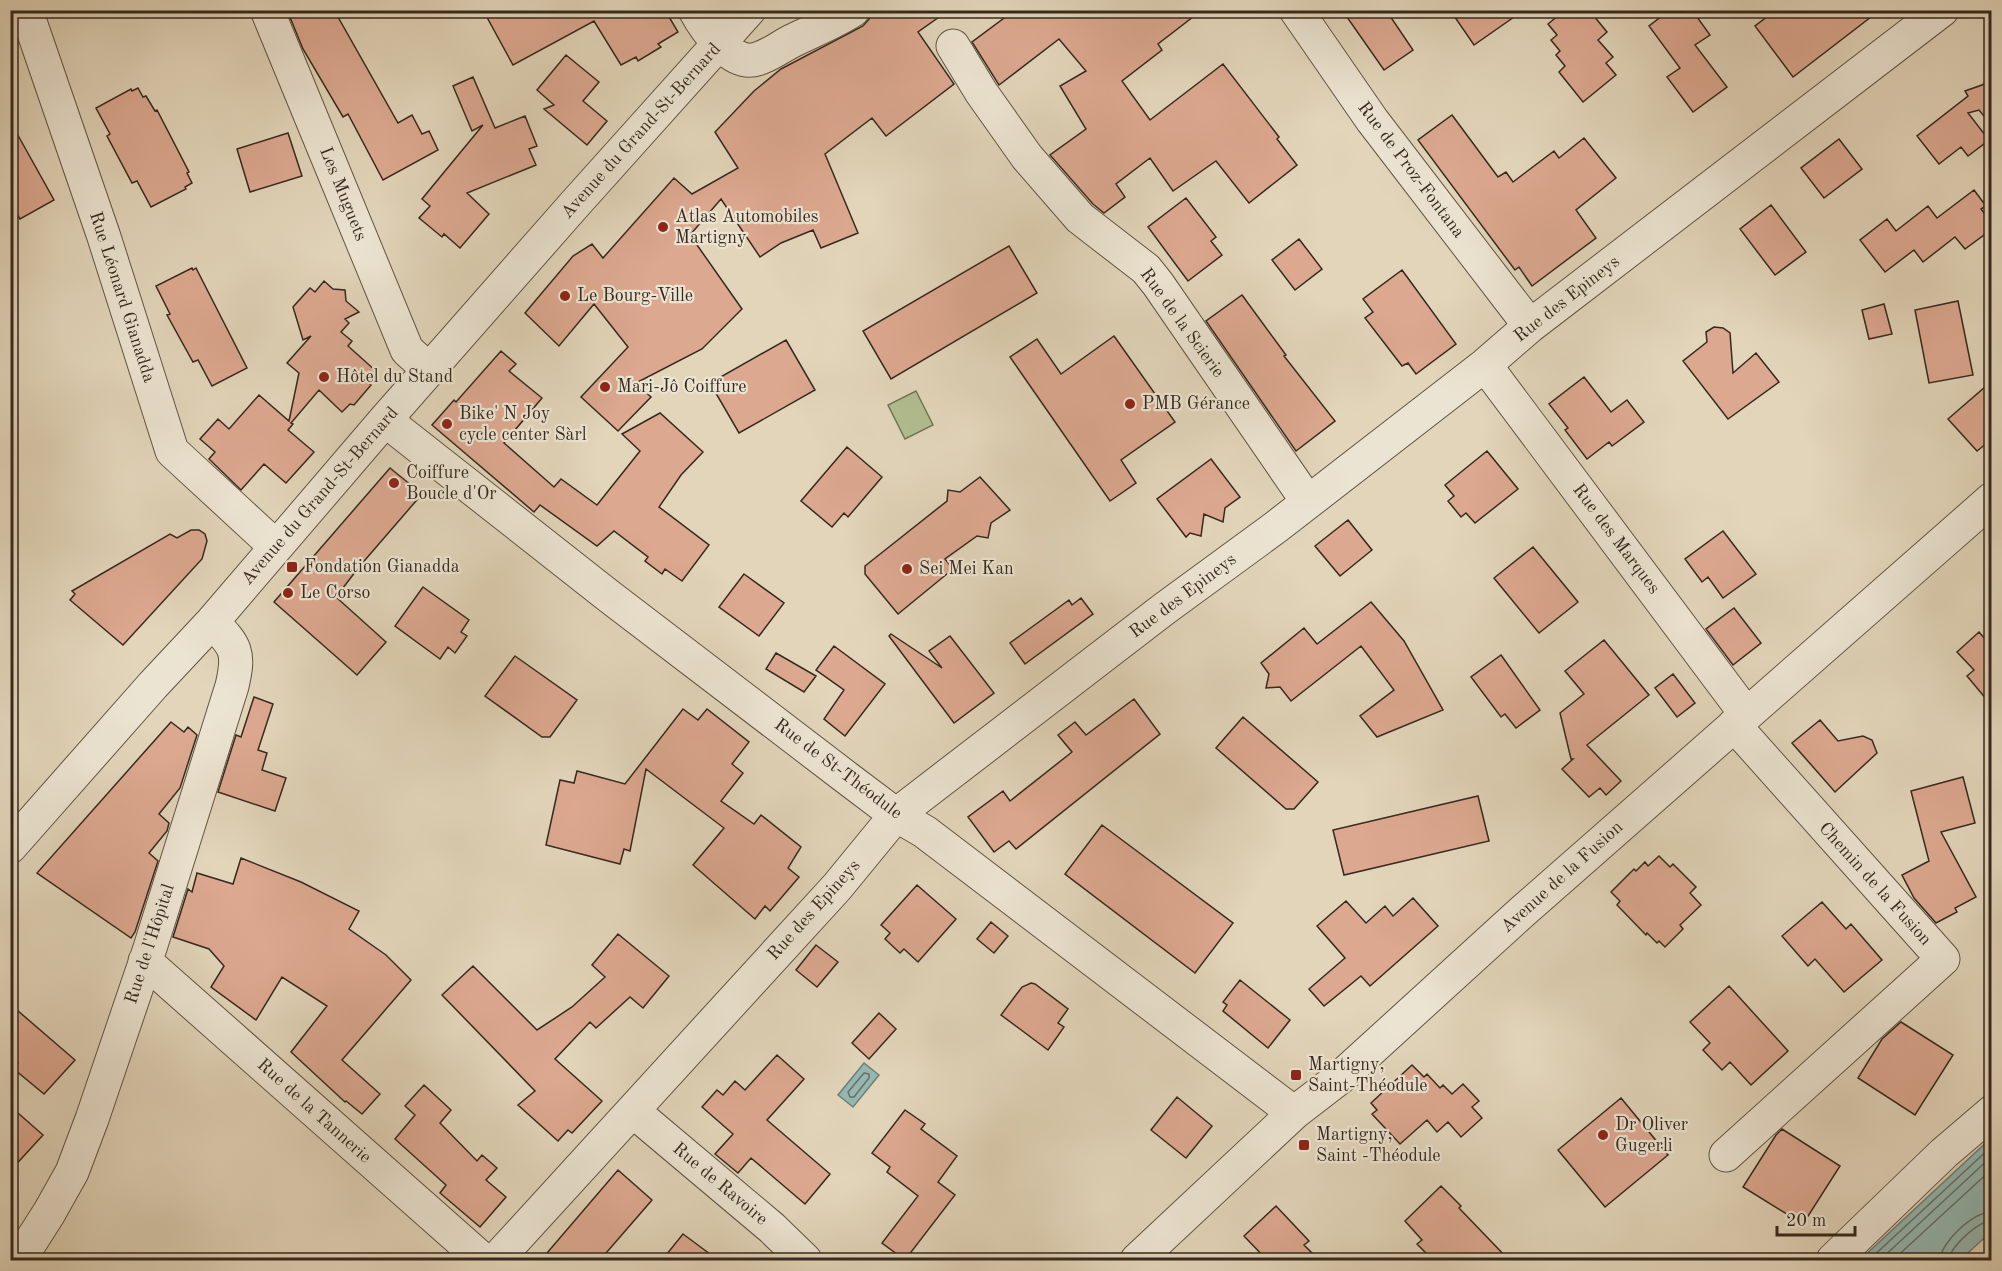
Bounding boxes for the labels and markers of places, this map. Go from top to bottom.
place label: Atlas Automobiles Martigny [675,208,819,247]
marker: Atlas Automobiles Martigny [656,220,670,234]
place label: Le Bourg-Ville [577,287,693,305]
marker: Le Bourg-Ville [558,289,572,303]
place label: Hôtel du Stand [336,368,453,386]
marker: Hôtel du Stand [317,370,331,384]
place label: Mari-Jô Coiffure [617,378,747,396]
marker: Mari-Jô Coiffure [598,380,612,394]
place label: PMB Gérance [1142,395,1250,413]
marker: PMB Gérance [1123,397,1137,411]
place label: Bike' N Joy cycle center Sàrl [459,405,587,444]
marker: Bike' N Joy cycle center Sàrl [440,417,454,431]
place label: Coiffure Boucle d'Or [406,464,497,503]
marker: Coiffure Boucle d'Or [387,476,401,490]
place label: Fondation Gianadda [304,558,460,576]
marker: Fondation Gianadda [285,560,299,574]
place label: Sei Mei Kan [919,560,1014,578]
marker: Sei Mei Kan [900,562,914,576]
place label: Le Corso [300,584,371,602]
marker: Le Corso [281,586,295,600]
place label: Martigny, Saint-Théodule [1308,1056,1428,1095]
marker: Martigny, Saint-Théodule [1289,1068,1303,1082]
place label: Dr Oliver Gugerli [1615,1116,1689,1155]
place label: Martigny, Saint -Théodule [1316,1126,1441,1165]
marker: Dr Oliver Gugerli [1596,1128,1610,1142]
marker: Martigny, Saint -Théodule [1297,1138,1311,1152]

